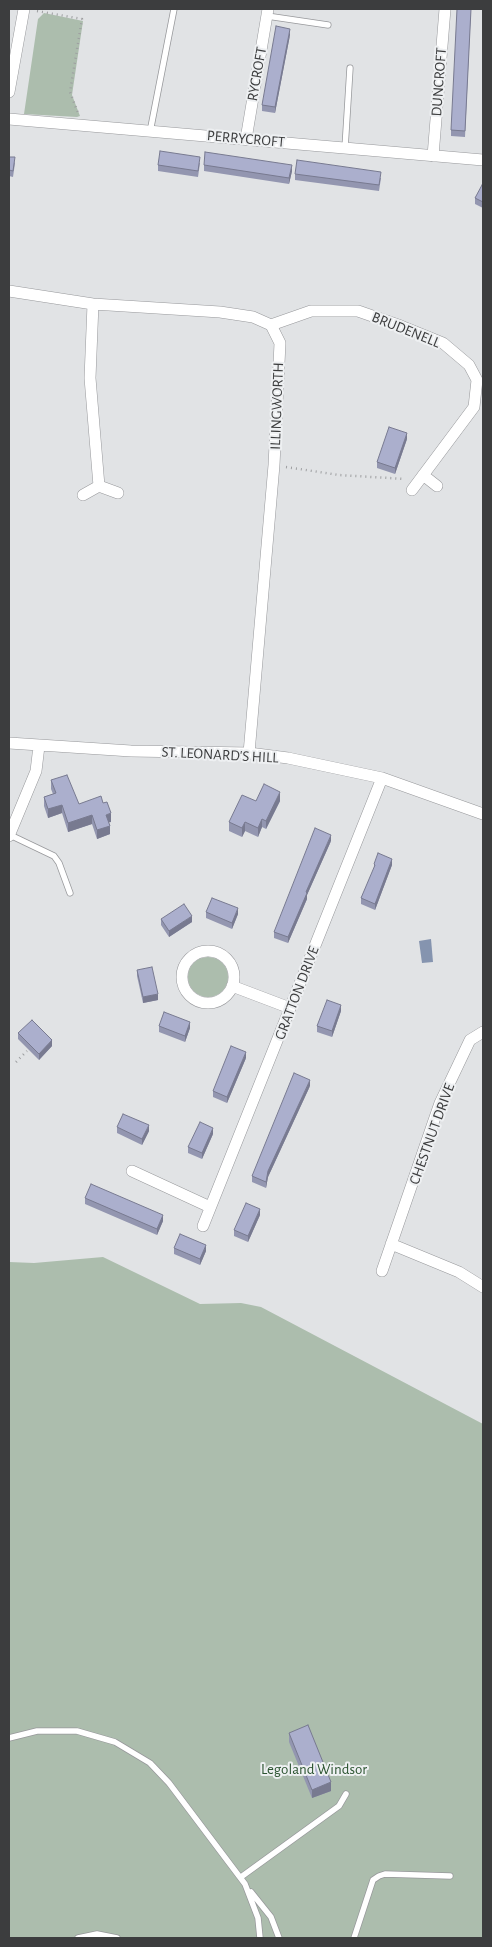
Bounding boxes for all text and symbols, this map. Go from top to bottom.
street label: RYCROFT [243,45,271,103]
street label: DUNCROFT [428,47,450,117]
street label: PERRYCROFT [206,127,286,151]
street label: BRUDENELL [369,308,443,352]
street label: ILLINGWORTH [266,362,288,450]
street label: ST. LEONARD'S HILL [161,743,279,767]
street label: GRATTON DRIVE [271,944,323,1042]
street label: CHESTNUT DRIVE [405,1081,459,1187]
park label: Legoland Windsor [261,1760,367,1778]

